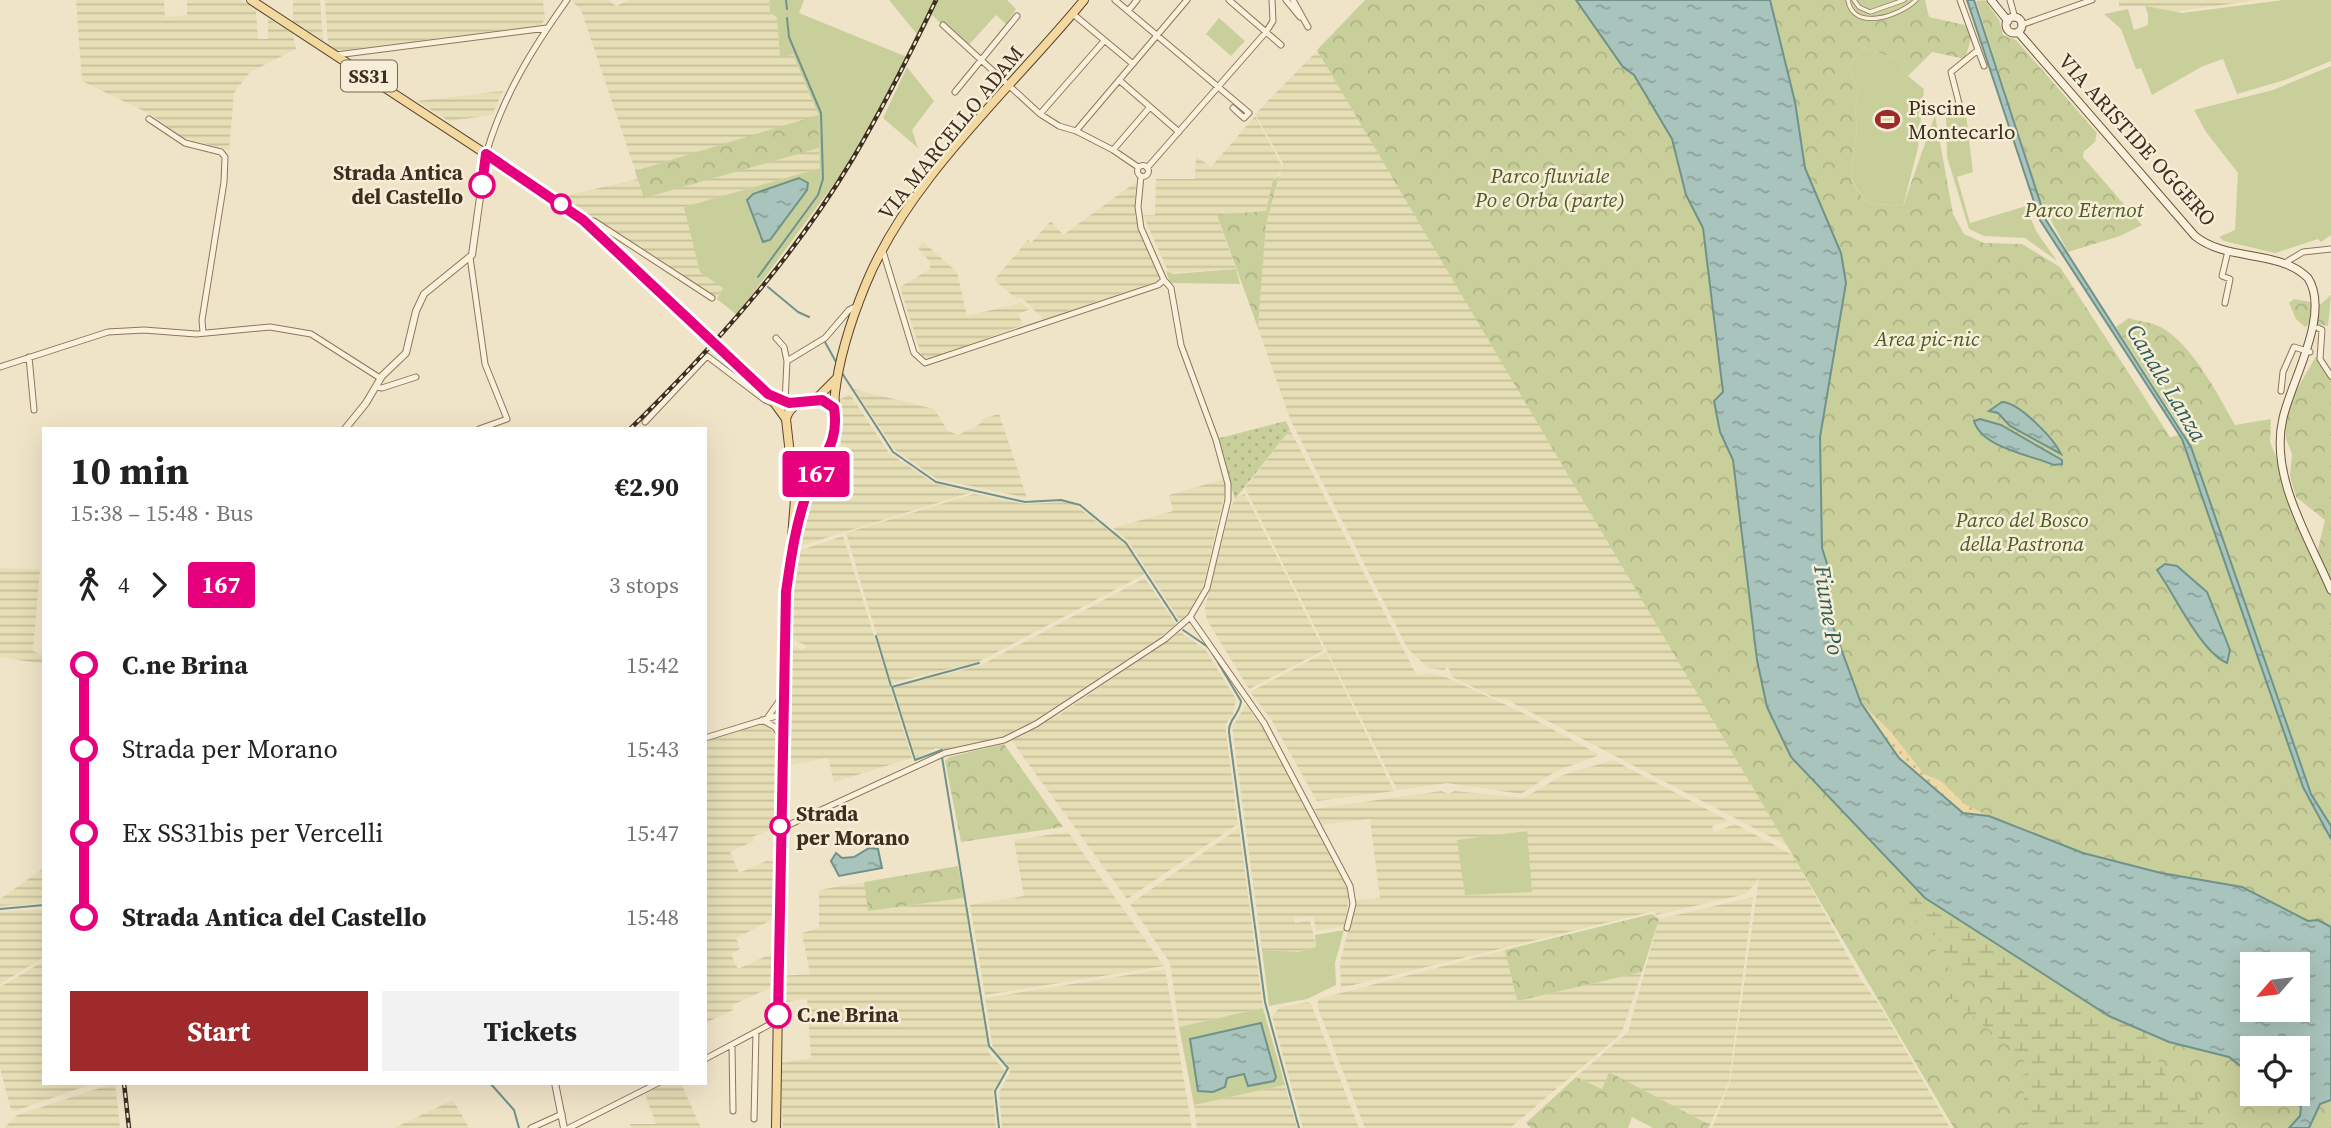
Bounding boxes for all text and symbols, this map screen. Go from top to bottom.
street label: VIA MARCELLO ADAM [871,39,1030,226]
street label: VIA ARISTIDE OGGERO [2052,47,2223,232]
road number: SS31 [341,60,397,92]
place label: Piscine Montecarlo [1908,93,2015,146]
sports icon: Piscine Montecarlo [1874,106,1902,134]
place label: Strada Antica del Castello [333,158,464,211]
park label: Parco fluviale Po e Orba (parte) [1474,161,1625,214]
marker: Strada Antica del Castello [469,172,495,198]
unlabelled marker [551,194,571,214]
park label: Parco Eternot [2024,195,2145,224]
water label: Canale Lanza [2119,318,2215,448]
park label: Area pic-nic [1874,324,1980,353]
text: 10 min [70,445,189,497]
line badge: 167 [776,451,856,497]
text: 167 [796,457,836,490]
text: €2.90 [615,469,679,505]
text: 15:38 – 15:48 · Bus [70,497,253,529]
park label: Parco del Bosco della Pastrona [1955,505,2088,558]
water label: Fiume Po [1806,562,1852,657]
icon: walk [70,566,108,604]
icon: forward [140,566,178,604]
text: 167 [202,568,241,601]
text: 4 [118,569,130,601]
text: 3 stops [609,569,679,601]
text: C.ne Brina [122,647,248,683]
text: 15:42 [626,649,679,681]
text: Strada per Morano [122,731,338,767]
text: 15:43 [626,733,679,765]
place label: Strada per Morano [796,799,910,852]
text: Ex SS31bis per Vercelli [122,815,383,851]
marker: Strada per Morano [770,816,790,836]
text: 15:47 [626,817,679,849]
text: Strada Antica del Castello [122,899,427,935]
text: 15:48 [626,901,679,933]
north arrow [2240,952,2310,1022]
map controls [2240,952,2310,1106]
button: Start [70,991,368,1071]
button: Tickets [382,991,679,1071]
place label: C.ne Brina [797,1000,900,1029]
marker: C.ne Brina [765,1002,791,1028]
button: locate [2240,1036,2310,1106]

